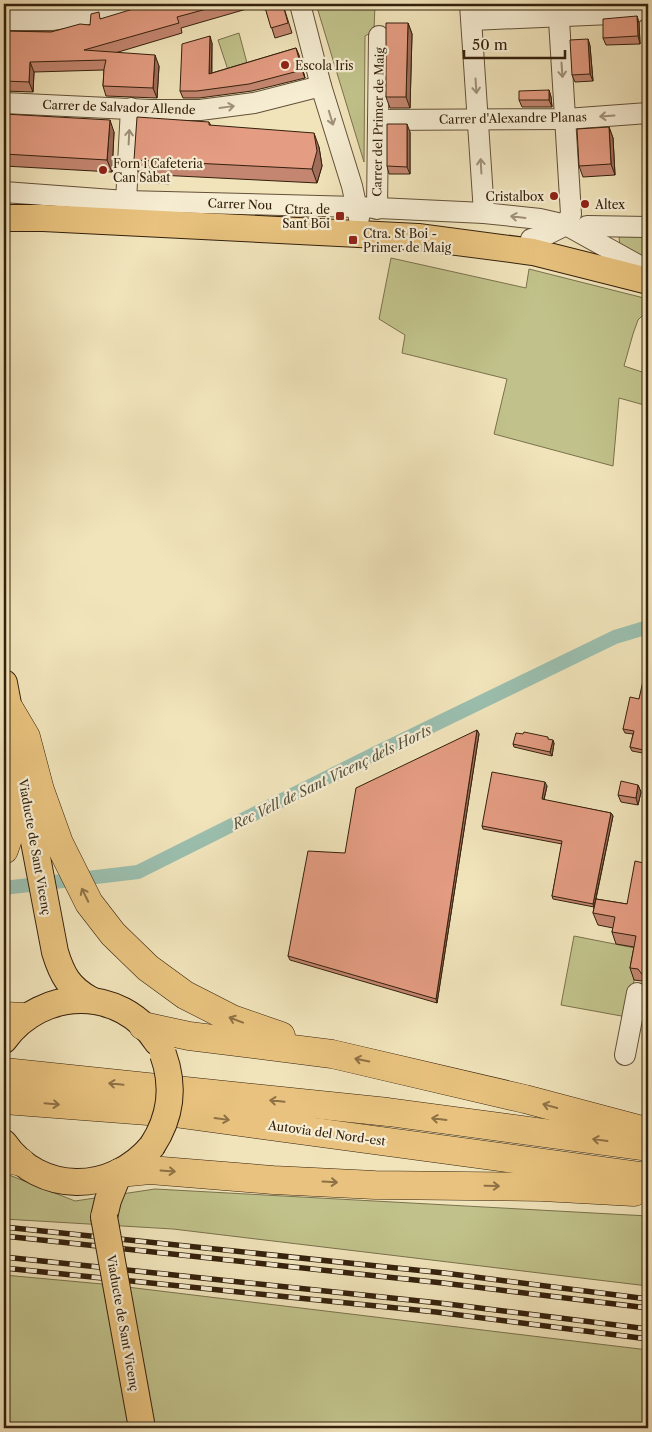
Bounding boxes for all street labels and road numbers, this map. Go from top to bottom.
street label: Carrer del Primer de Maig [369,47,387,197]
street label: Carrer de Salvador Allende [42,97,196,117]
street label: Carrer d'Alexandre Planas [439,109,587,127]
street label: Carrer Nou [207,195,273,213]
street label: Viaducte de Sant Vicenç [15,777,54,916]
street label: Autovia del Nord-est [266,1117,387,1149]
street label: Viaducte de Sant Vicenç [103,1253,142,1392]

